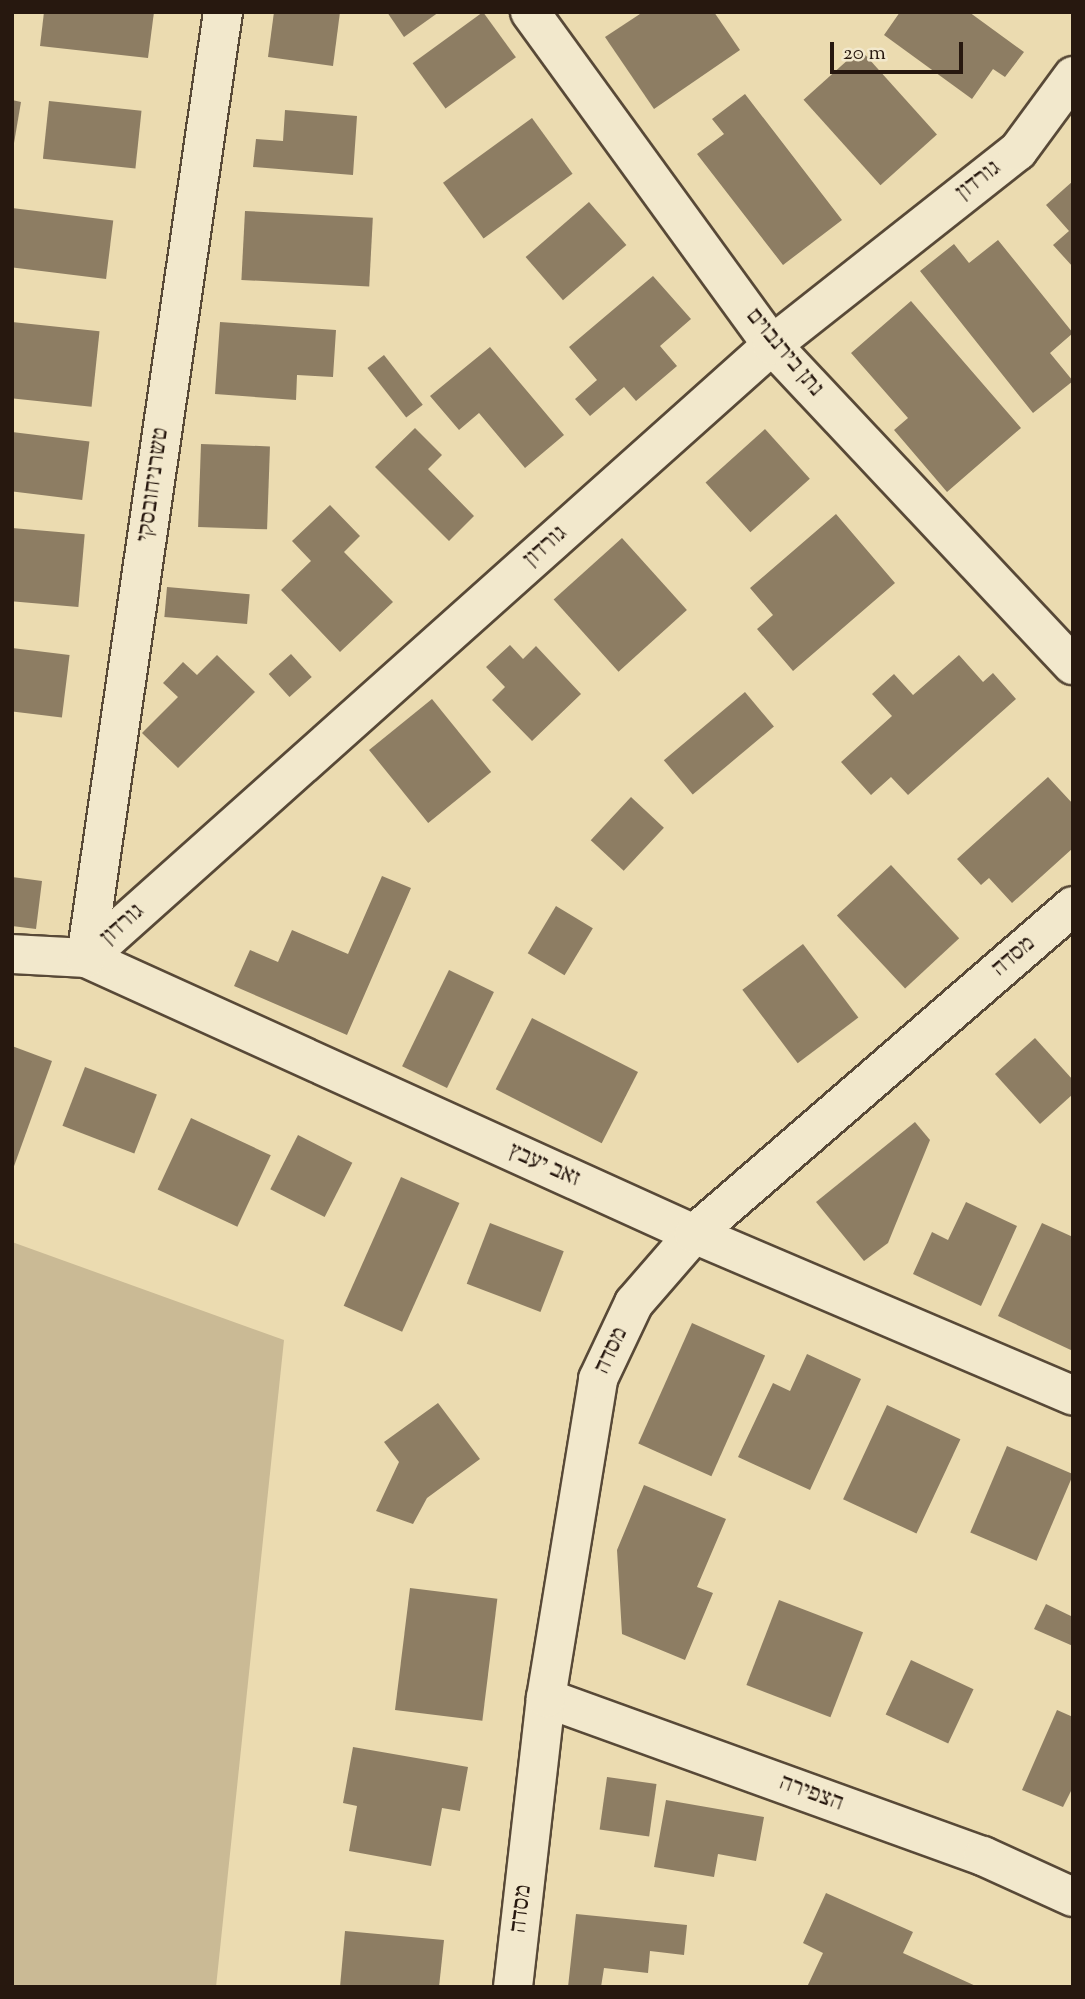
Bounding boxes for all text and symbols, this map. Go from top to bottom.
scale bar [833,28,966,72]
text: 20 m [843,39,886,69]
street label: גורדון [951,155,1007,207]
street label: נתן בירנבוים [739,303,829,403]
street label: טשרניחובסקי [132,426,176,544]
street label: גורדון [518,520,574,574]
street label: גורדון [95,898,151,952]
street label: מסדה [986,930,1042,984]
street label: זאב יעבץ [504,1138,584,1194]
street label: מסדה [589,1323,635,1379]
street label: הצפירה [775,1769,847,1819]
street label: מסדה [505,1883,539,1935]

